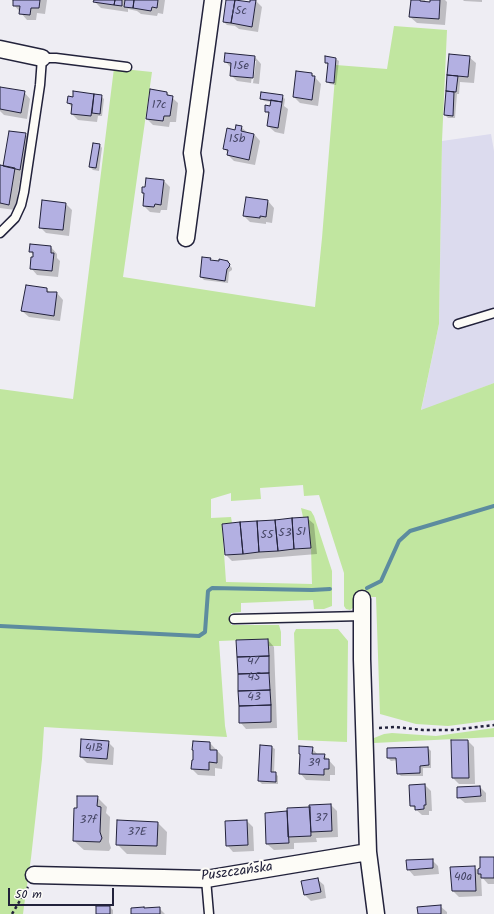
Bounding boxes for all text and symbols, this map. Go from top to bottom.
house number: 15c [231,5,247,19]
house number: 15e [233,60,249,74]
house number: 17c [152,99,166,113]
house number: 15b [229,133,245,147]
house number: 51 [296,526,306,540]
house number: 53 [278,527,292,541]
house number: 55 [261,529,273,543]
house number: 47 [247,655,259,669]
house number: 45 [247,671,261,685]
house number: 43 [247,691,261,705]
house number: 41B [85,742,103,756]
house number: 39 [308,757,320,771]
house number: 37 [315,812,327,826]
house number: 37f [80,814,96,828]
house number: 37E [127,826,147,840]
street label: Puszczańska [200,860,274,886]
house number: 40a [454,871,472,885]
scale bar [10,880,116,906]
text: 50 m [15,885,42,904]

